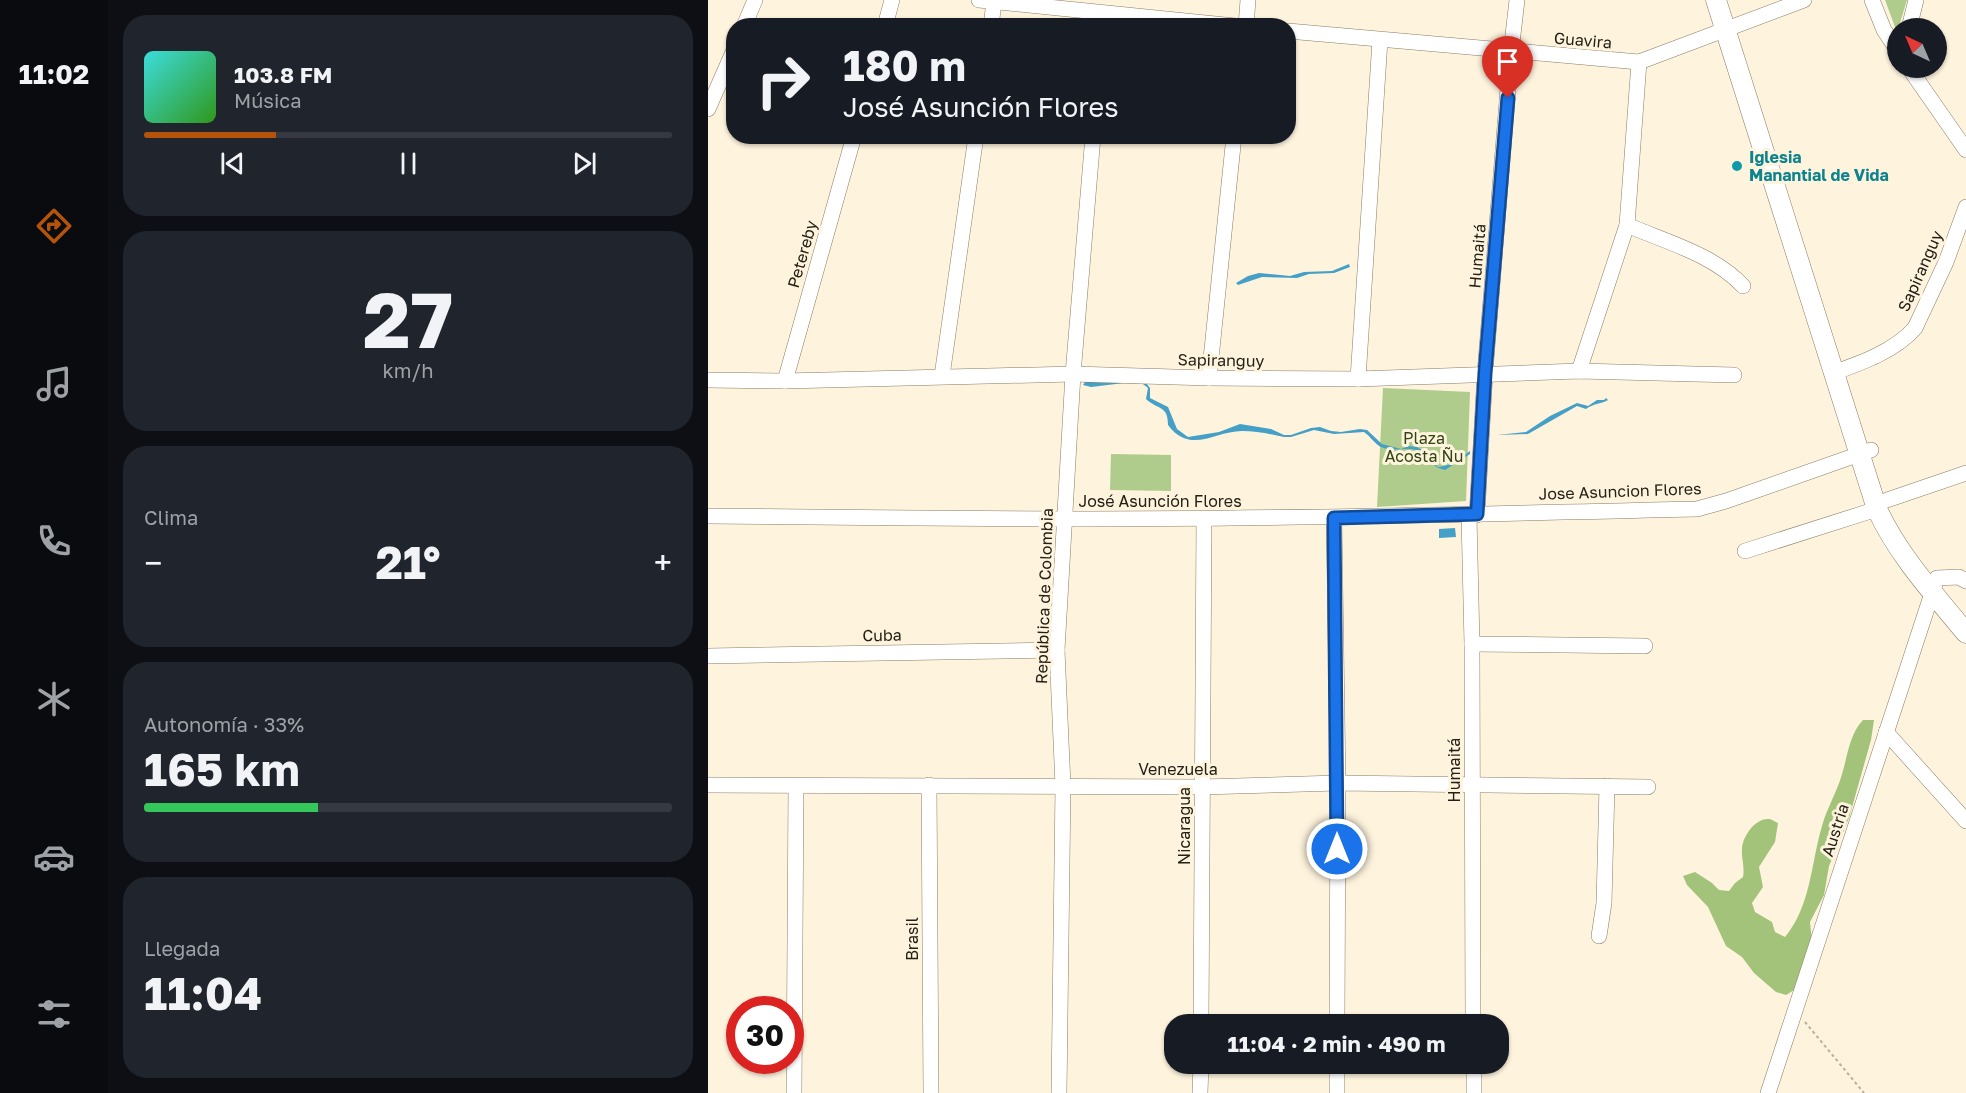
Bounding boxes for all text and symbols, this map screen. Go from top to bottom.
north arrow [1887,18,1947,78]
map controls [1887,18,1947,78]
street label: Guavira [1553,28,1613,52]
pin [1482,36,1533,98]
text: 180 m [843,40,966,90]
icon: right [744,42,822,120]
icon: arrive [1491,45,1524,78]
text: 11:02 [19,58,89,90]
text: 103.8 FM [234,61,332,88]
text: Música [234,88,301,112]
text: José Asunción Flores [843,91,1118,123]
icon: previous [216,147,249,180]
icon: pause [392,147,425,180]
icon: next [568,147,601,180]
place label: Iglesia Manantial de Vida [1749,147,1889,185]
marker: Iglesia Manantial de Vida [1730,159,1744,173]
icon: directions [33,205,75,247]
street label: Petereby [783,218,821,290]
street label: Humaitá [1464,223,1490,289]
street label: Sapiranguy [1893,227,1947,315]
text: 27 [363,272,453,365]
street label: Sapiranguy [1177,349,1265,371]
text: km/h [383,358,433,382]
icon: music [33,363,75,405]
park label: Plaza Acosta Ñu [1385,428,1463,466]
street label: Jose Asuncion Flores [1538,478,1702,504]
street label: José Asunción Flores [1078,491,1242,511]
text: Clima [144,505,198,529]
street label: República de Colombia [1031,508,1057,684]
icon: phone [33,520,75,562]
text: 21° [375,535,441,589]
text: − [144,543,162,582]
text: + [654,543,672,582]
street label: Cuba [862,625,902,645]
icon: climate [33,678,75,720]
text: Autonomía · 33% [144,712,304,736]
street label: Humaitá [1444,738,1464,802]
text: 165 km [144,742,300,796]
street label: Venezuela [1138,759,1218,779]
street label: Nicaragua [1174,787,1194,865]
street label: Austria [1817,801,1853,859]
position arrow [1305,817,1369,881]
icon: car [33,836,75,878]
street label: Brasil [902,917,922,961]
text: Llegada [144,936,220,960]
text: 11:04 [144,966,262,1020]
icon: filters [33,993,75,1035]
speed limit sign: 30 [726,996,804,1074]
text: 11:04 · 2 min · 490 m [1227,1030,1446,1057]

